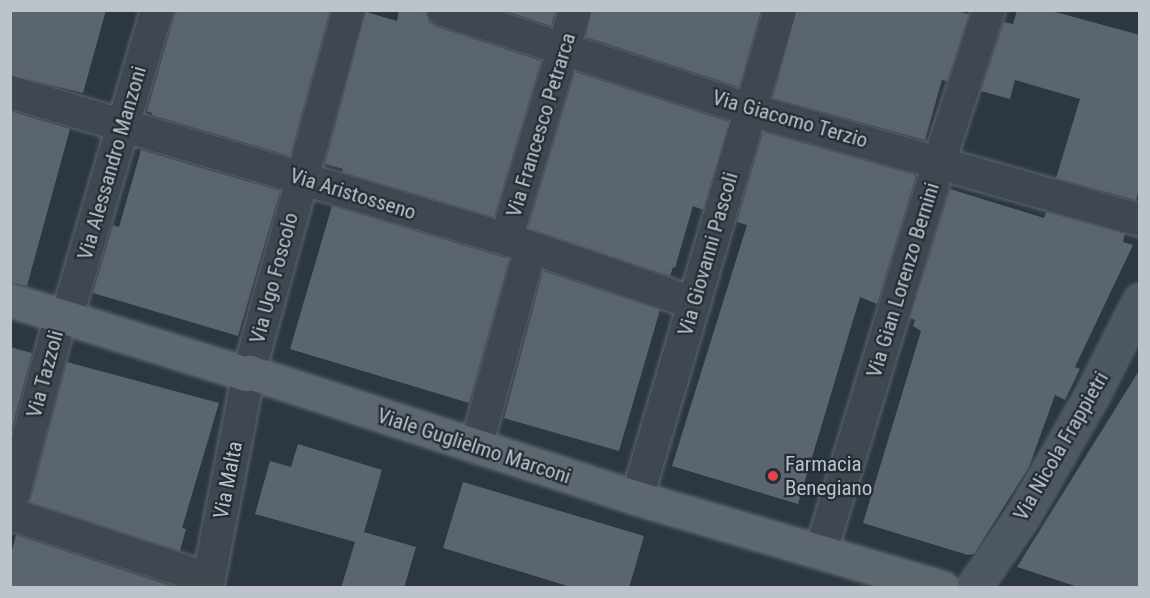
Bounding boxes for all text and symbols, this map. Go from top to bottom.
street label: Via Francesco Petrarca [501,30,581,220]
street label: Via Alessandro Manzoni [72,63,152,263]
street label: Via Giacomo Terzio [709,85,871,153]
street label: Via Aristosseno [287,163,419,225]
street label: Via Giovanni Pascoli [673,169,743,339]
street label: Via Gian Lorenzo Bernini [861,179,945,381]
street label: Via Ugo Foscolo [244,210,304,346]
street label: Via Tazzoli [21,327,69,421]
street label: Via Nicola Frappietri [1008,367,1114,525]
street label: Viale Guglielmo Marconi [374,403,574,489]
street label: Via Malta [208,439,248,521]
place label: Farmacia Benegiano [785,451,872,501]
marker: Farmacia Benegiano [766,469,780,483]

